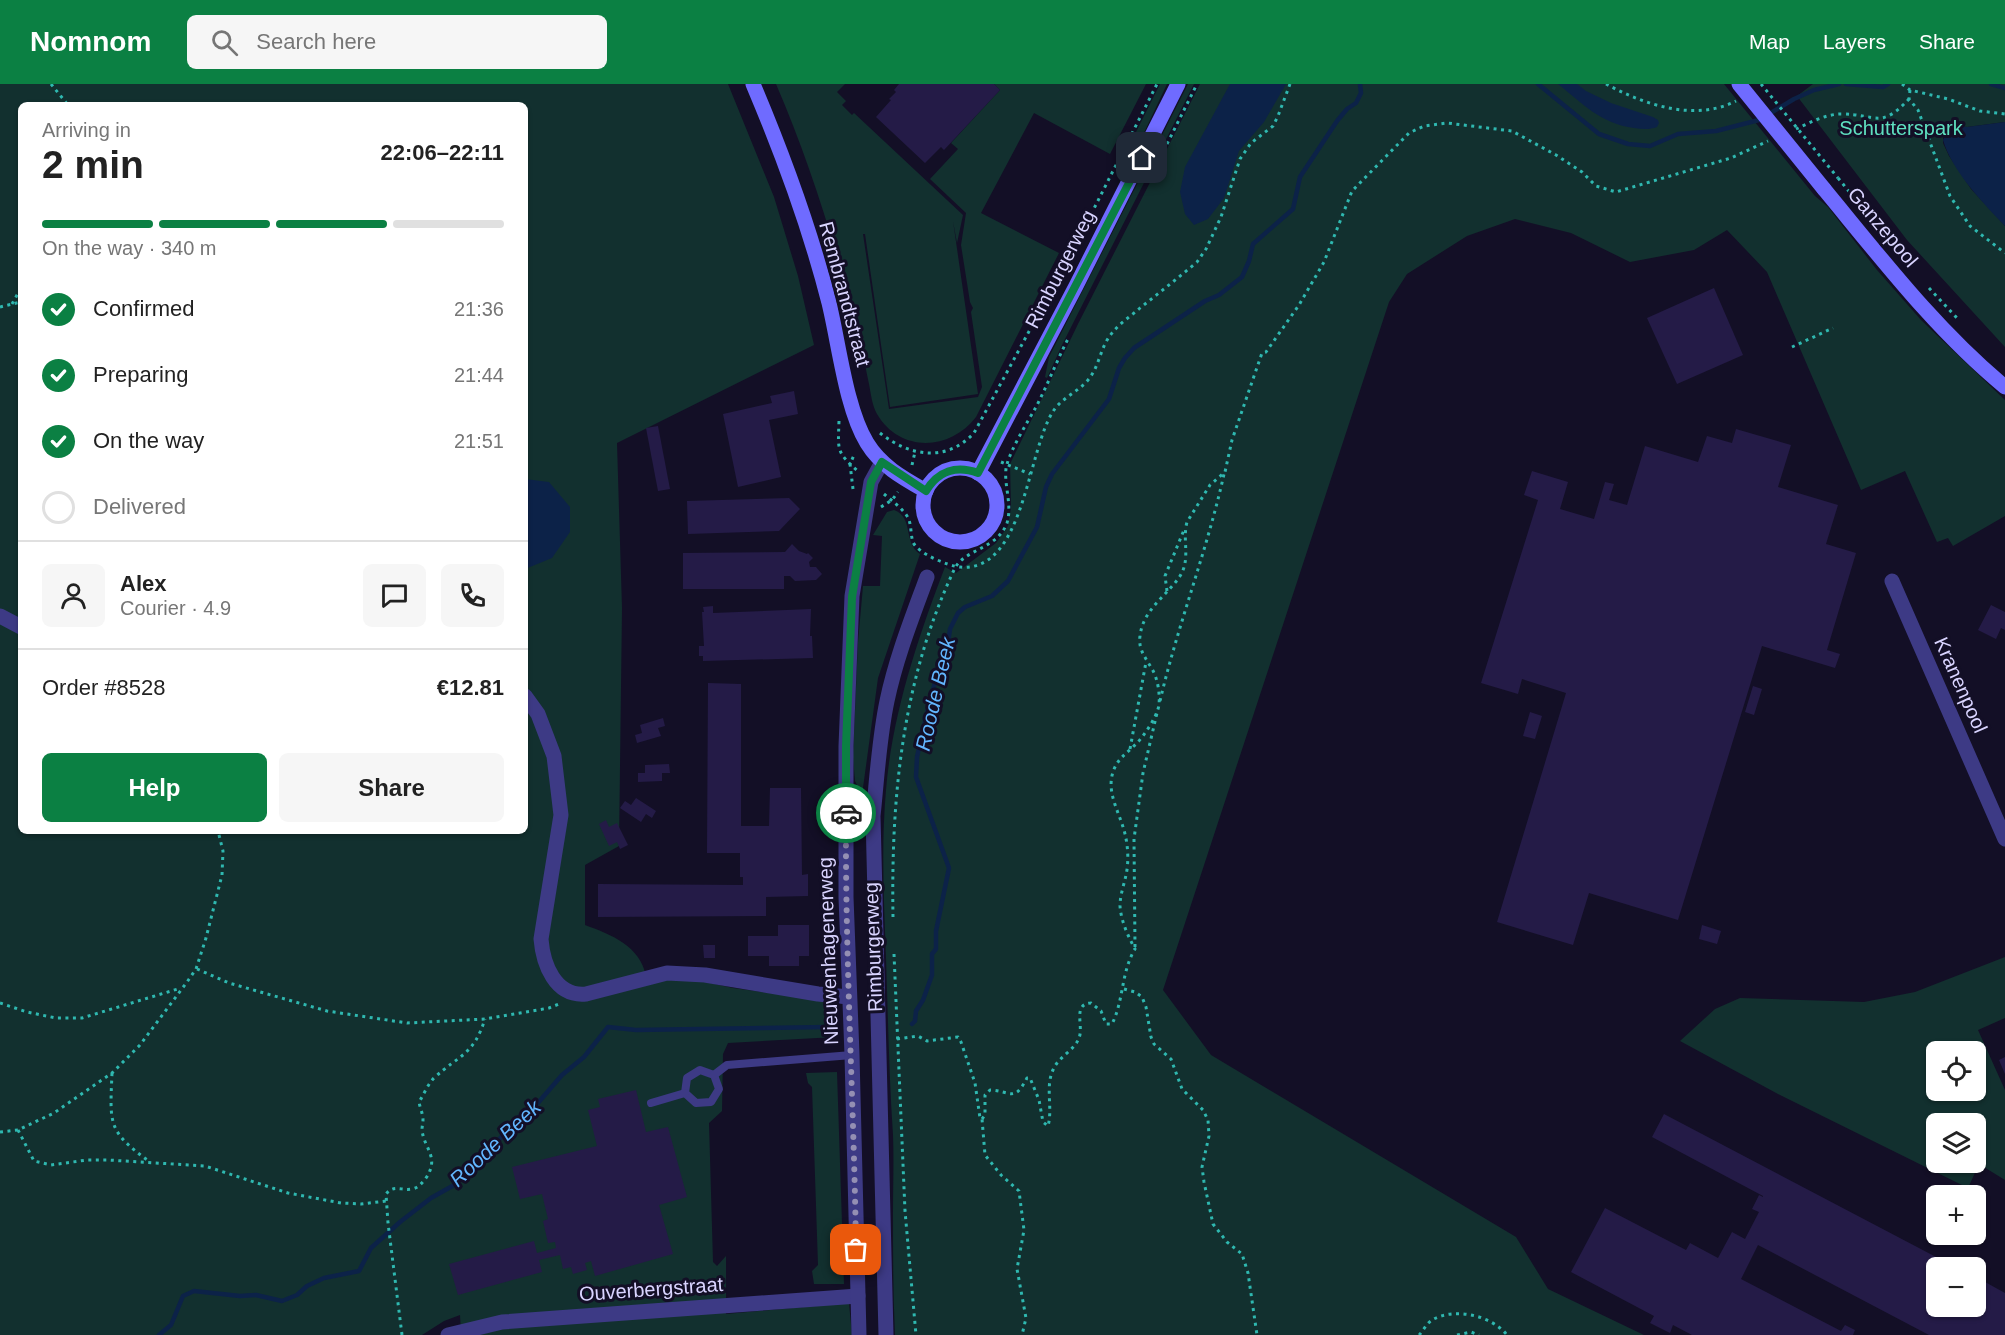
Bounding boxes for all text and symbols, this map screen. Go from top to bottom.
search box [187,15,607,69]
text: Nomnom [30,26,151,57]
icon: search [208,26,241,59]
text: Search here [256,29,376,54]
text: Map [1749,30,1790,53]
text: Layers [1823,30,1886,53]
text: Share [1919,30,1975,53]
park label: Schutterspark [1839,117,1964,139]
text: Arriving in [42,119,131,141]
pin [1116,132,1167,183]
text: 22:06–22:11 [380,140,504,165]
icon: home [1125,141,1158,174]
text: 2 min [42,143,144,186]
street label: Ganzepool [1843,183,1923,271]
street label: Rimburgerweg [1021,206,1099,332]
street label: Rembrandtstraat [815,219,875,369]
text: On the way · 340 m [42,237,217,259]
icon: check [42,293,75,326]
text: Confirmed [93,296,194,321]
text: 21:36 [454,298,504,320]
icon: check [42,359,75,392]
text: Preparing [93,362,188,387]
text: 21:44 [454,364,504,386]
icon: check [42,425,75,458]
text: On the way [93,428,204,453]
text: 21:51 [454,430,504,452]
text: Delivered [93,494,186,519]
button: person [42,564,105,627]
button: chat [363,564,426,627]
button: phone [441,564,504,627]
text: Alex [120,571,166,596]
text: Courier · 4.9 [120,597,231,619]
water label: Roode Beek [911,634,960,753]
street label: Kranenpool [1930,634,1992,736]
text: Order #8528 [42,675,166,700]
text: €12.81 [437,675,504,700]
button: Help [42,753,267,822]
button: Share [279,753,504,822]
courier [816,783,876,843]
icon: car [830,797,863,830]
street label: Nieuwenhagenerweg [814,857,842,1045]
street label: Rimburgerweg [860,882,886,1012]
map controls [1926,1041,1986,1317]
button: locate [1926,1041,1986,1101]
water label: Roode Beek [445,1094,546,1191]
button: layers [1926,1113,1986,1173]
button: + [1926,1185,1986,1245]
pin [830,1224,881,1275]
icon: bag [839,1233,872,1266]
button: − [1926,1257,1986,1317]
street label: Ouverbergstraat [578,1273,724,1305]

